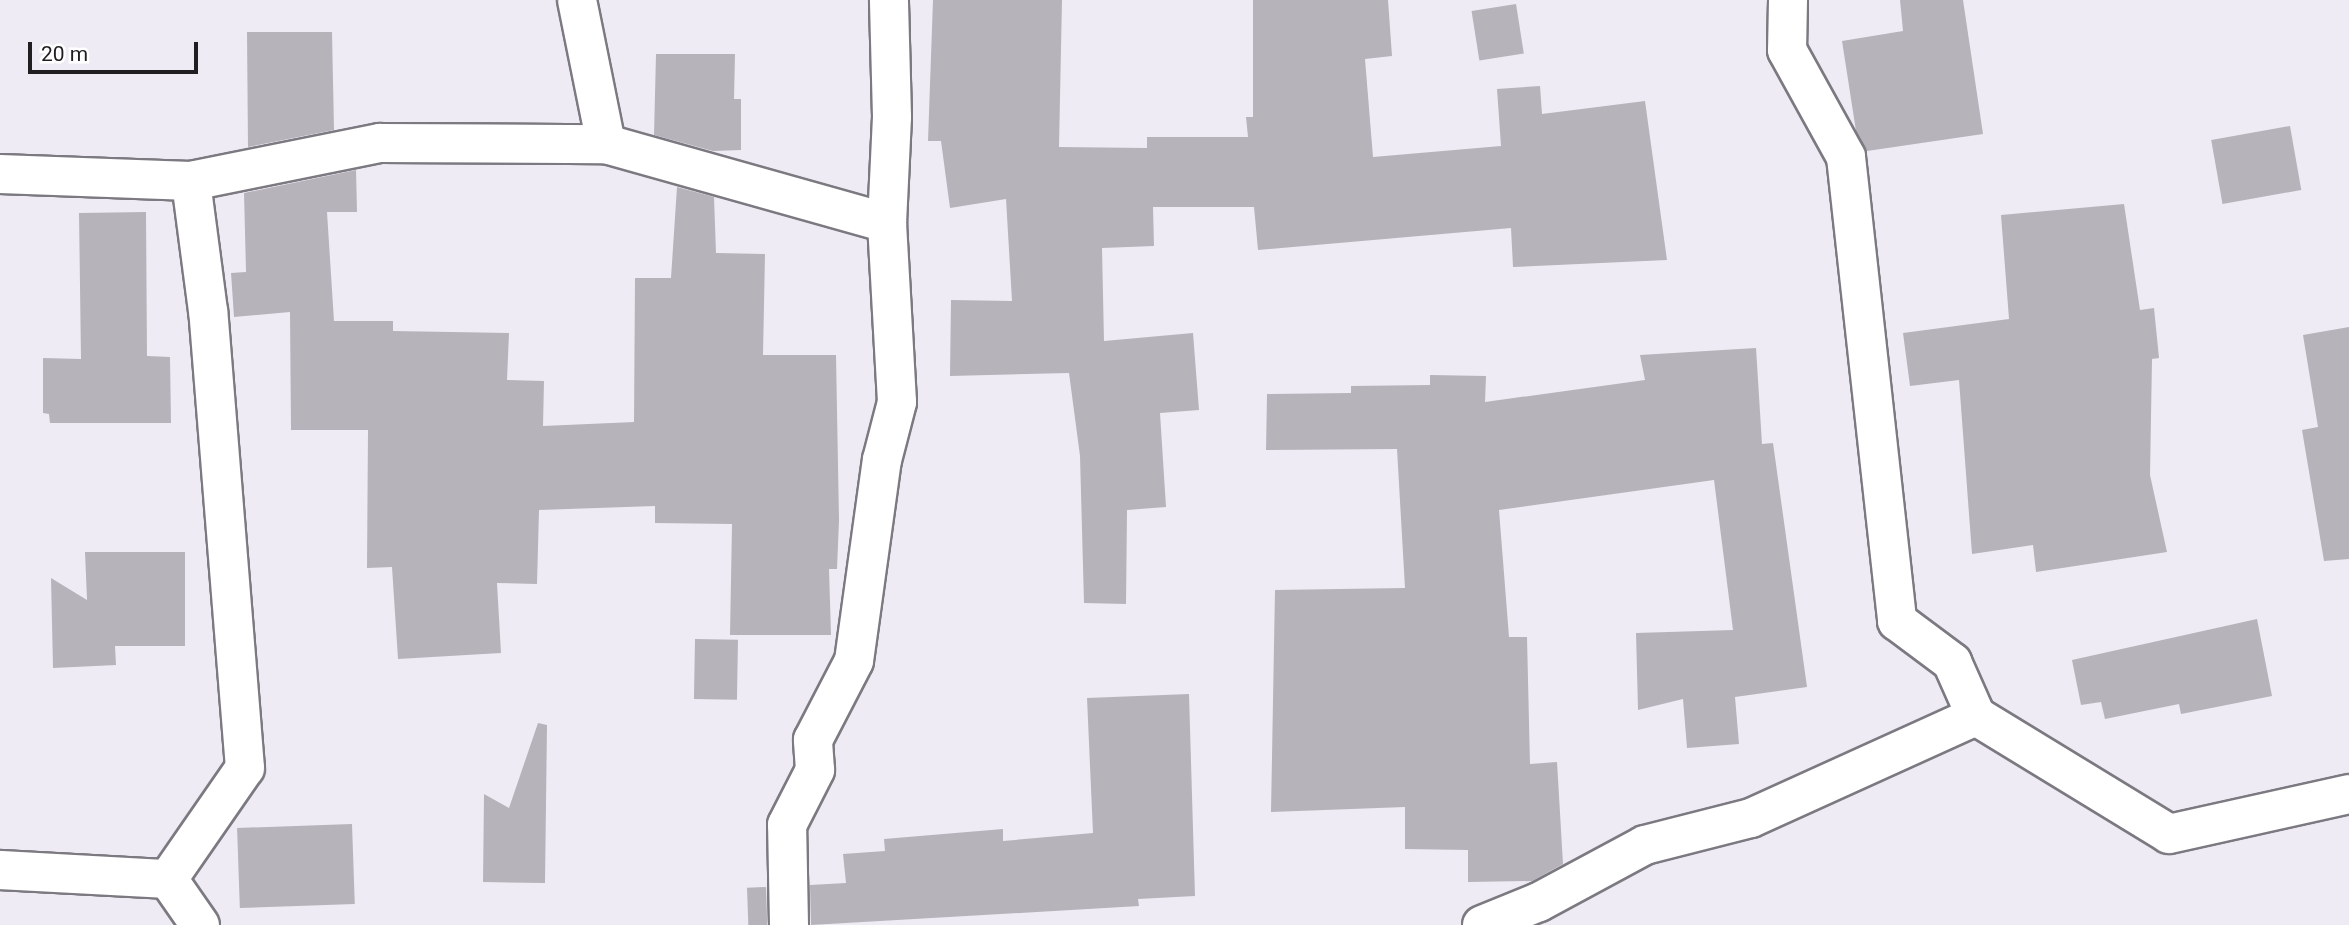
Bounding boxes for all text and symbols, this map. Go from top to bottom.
scale bar [32,28,201,72]
text: 20 m [41,42,88,66]

